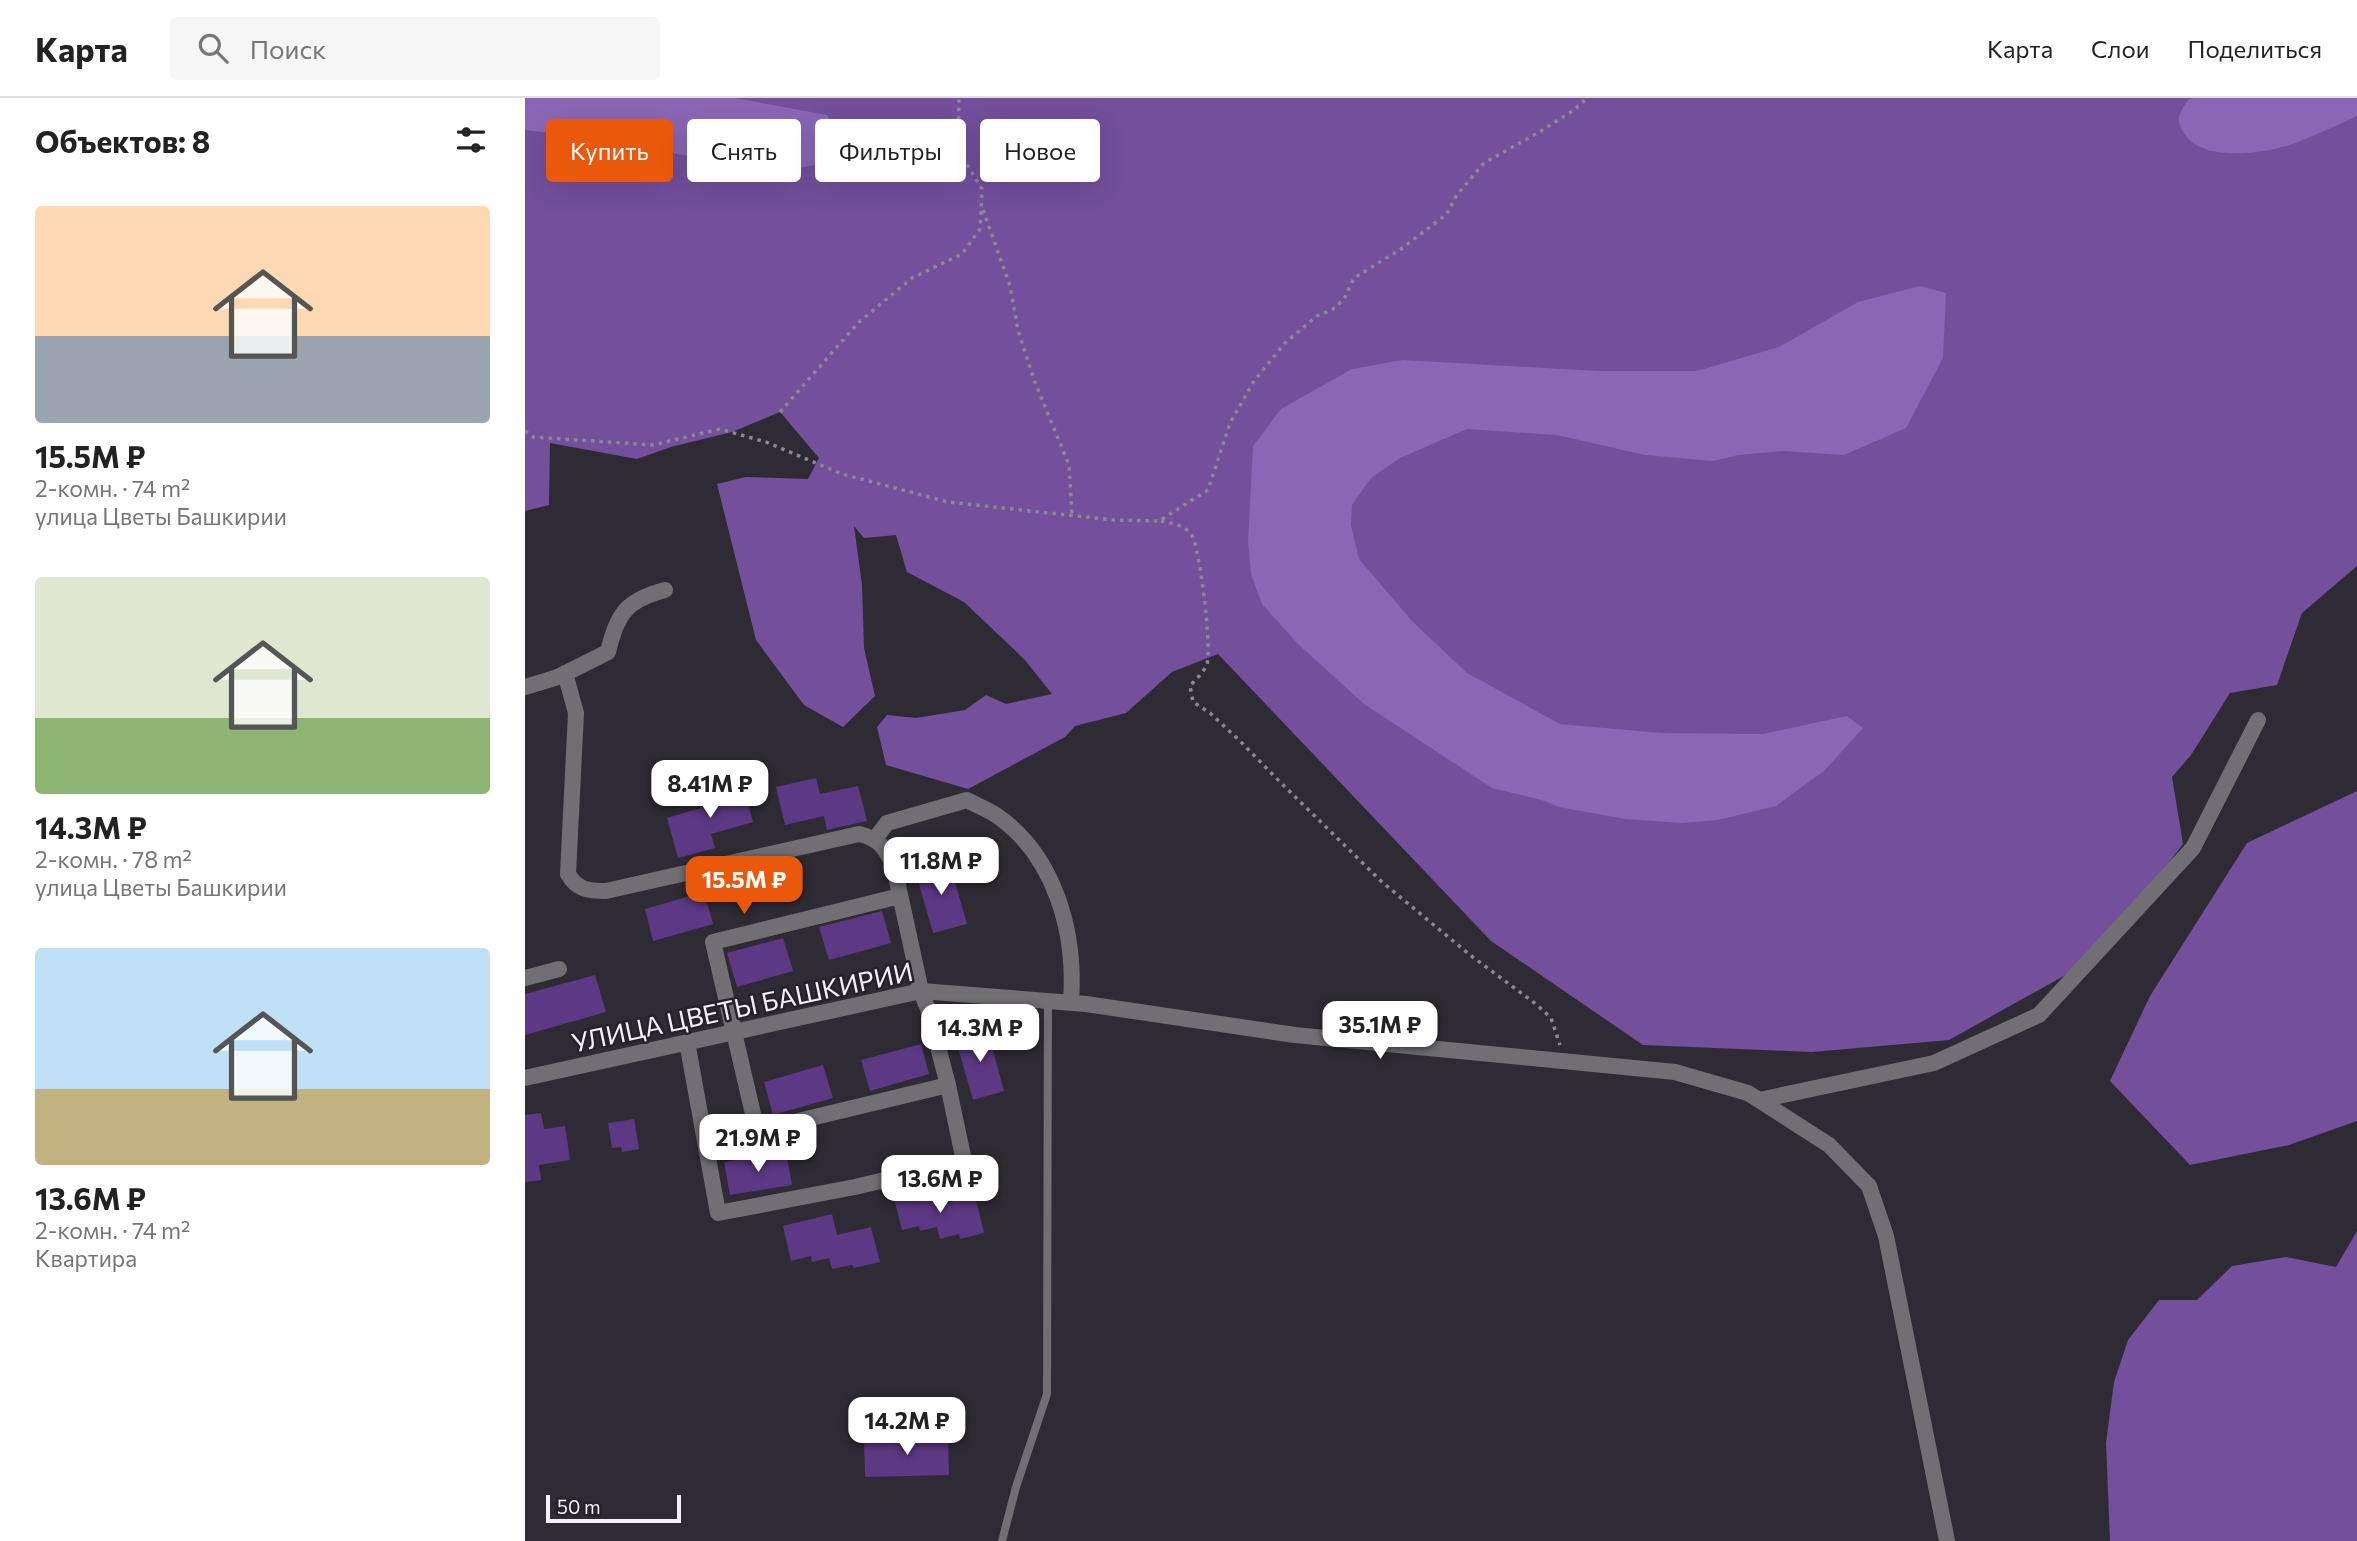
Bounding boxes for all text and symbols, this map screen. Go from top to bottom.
search box [170,17,660,80]
text: Карта [35,28,128,69]
icon: search [194,29,232,67]
text: Поиск [250,33,326,64]
text: Карта [1987,34,2053,63]
text: Слои [2091,34,2149,63]
text: Поделиться [2187,34,2322,63]
chip: Купить [546,119,673,182]
chip: Снять [687,119,801,182]
chip: Фильтры [815,119,966,182]
chip: Новое [980,119,1100,182]
icon: filters [452,121,490,159]
text: Объектов: 8 [35,122,210,159]
icon: home [200,251,326,377]
text: 15.5M ₽ [35,437,146,474]
text: 2-комн. · 74 m² [35,474,190,502]
text: улица Цветы Башкирии [35,502,287,530]
icon: home [200,622,326,748]
pin: 8.41M ₽ [645,760,775,820]
text: 8.41M ₽ [667,769,753,797]
text: 14.3M ₽ [35,808,147,845]
pin: 11.8M ₽ [876,838,1006,897]
text: 2-комн. · 78 m² [35,845,192,873]
text: 11.8M ₽ [900,846,982,874]
pin: 15.5M ₽ [679,856,809,916]
text: 15.5M ₽ [702,865,786,893]
text: улица Цветы Башкирии [35,873,287,901]
street label: УЛИЦА ЦВЕТЫ БАШКИРИИ [569,955,915,1057]
icon: home [200,993,326,1119]
pin: 35.1M ₽ [1315,1002,1445,1061]
pin: 14.3M ₽ [915,1004,1045,1064]
text: 35.1M ₽ [1338,1010,1422,1038]
text: 14.3M ₽ [937,1013,1023,1041]
pin: 21.9M ₽ [693,1114,823,1174]
text: 21.9M ₽ [715,1123,801,1151]
pin: 13.6M ₽ [875,1156,1005,1215]
text: 13.6M ₽ [897,1164,983,1192]
text: 13.6M ₽ [35,1179,146,1216]
text: 2-комн. · 74 m² [35,1216,190,1244]
text: Квартира [35,1244,137,1272]
pin: 14.2M ₽ [842,1398,972,1457]
text: 14.2M ₽ [864,1406,950,1434]
scale bar [546,1492,681,1524]
text: 50 m [557,1495,601,1518]

